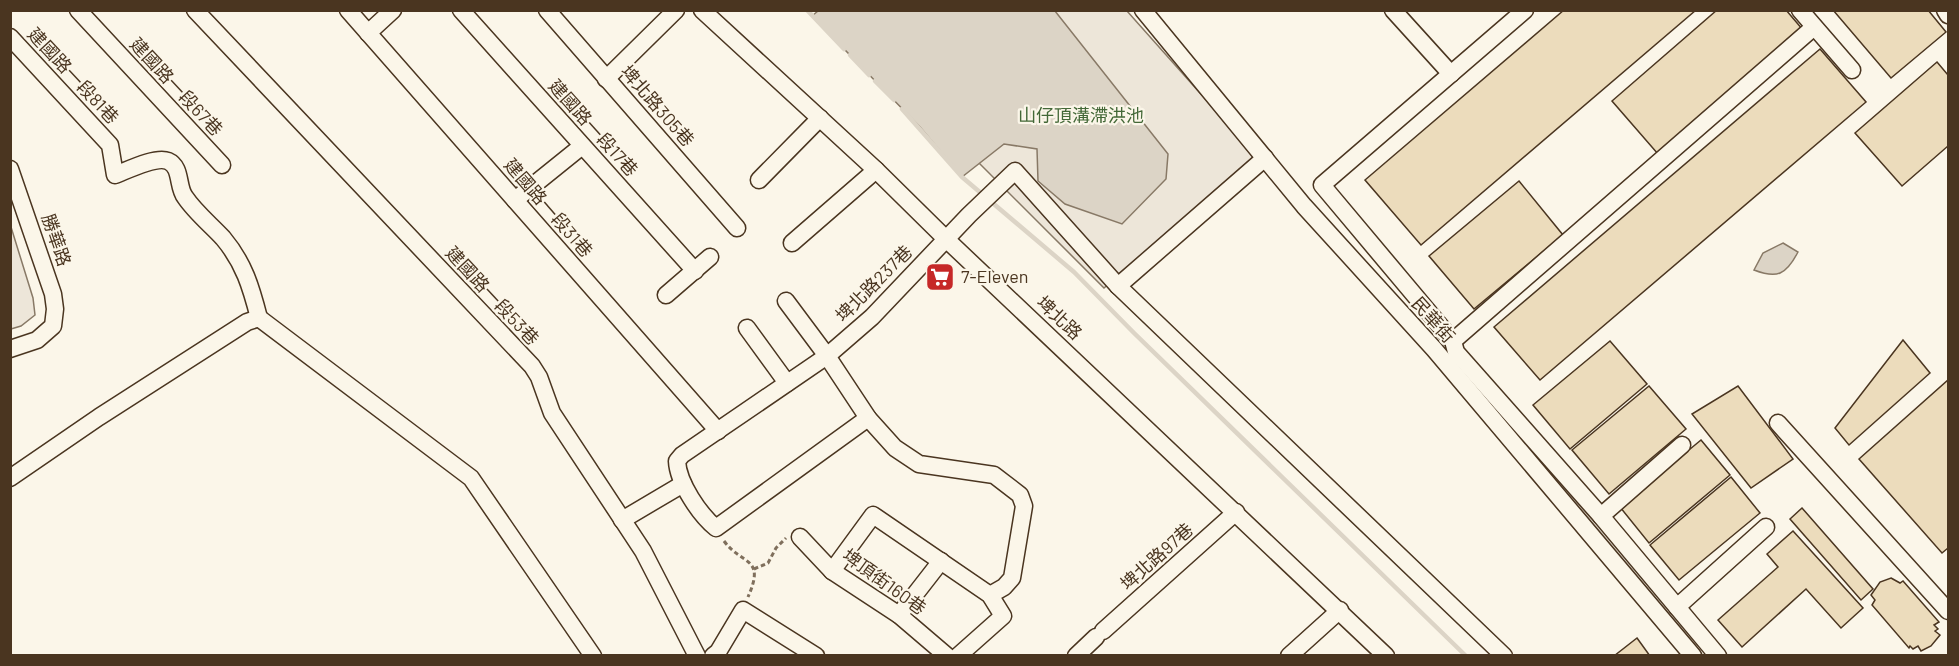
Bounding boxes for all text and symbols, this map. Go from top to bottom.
street label: 建國路一段81巷 [24,23,124,128]
street label: 建國路一段67巷 [126,33,228,140]
street label: 埤北路305巷 [616,60,699,151]
street label: 建國路一段17巷 [544,74,643,180]
park label: 山仔頂溝滯洪池 [1018,104,1144,126]
street label: 建國路一段31巷 [500,154,598,261]
street label: 勝華路 [38,211,76,269]
street label: 埤北路237巷 [830,240,916,326]
street label: 建國路一段53巷 [442,242,544,349]
supermarket icon: 7-Eleven [924,261,956,293]
place label: 7-Eleven [961,265,1029,287]
street label: 埤北路 [1032,291,1087,344]
street label: 民華街 [1408,292,1460,347]
street label: 埤北路97巷 [1116,518,1197,595]
street label: 埤頂街160巷 [839,544,931,619]

